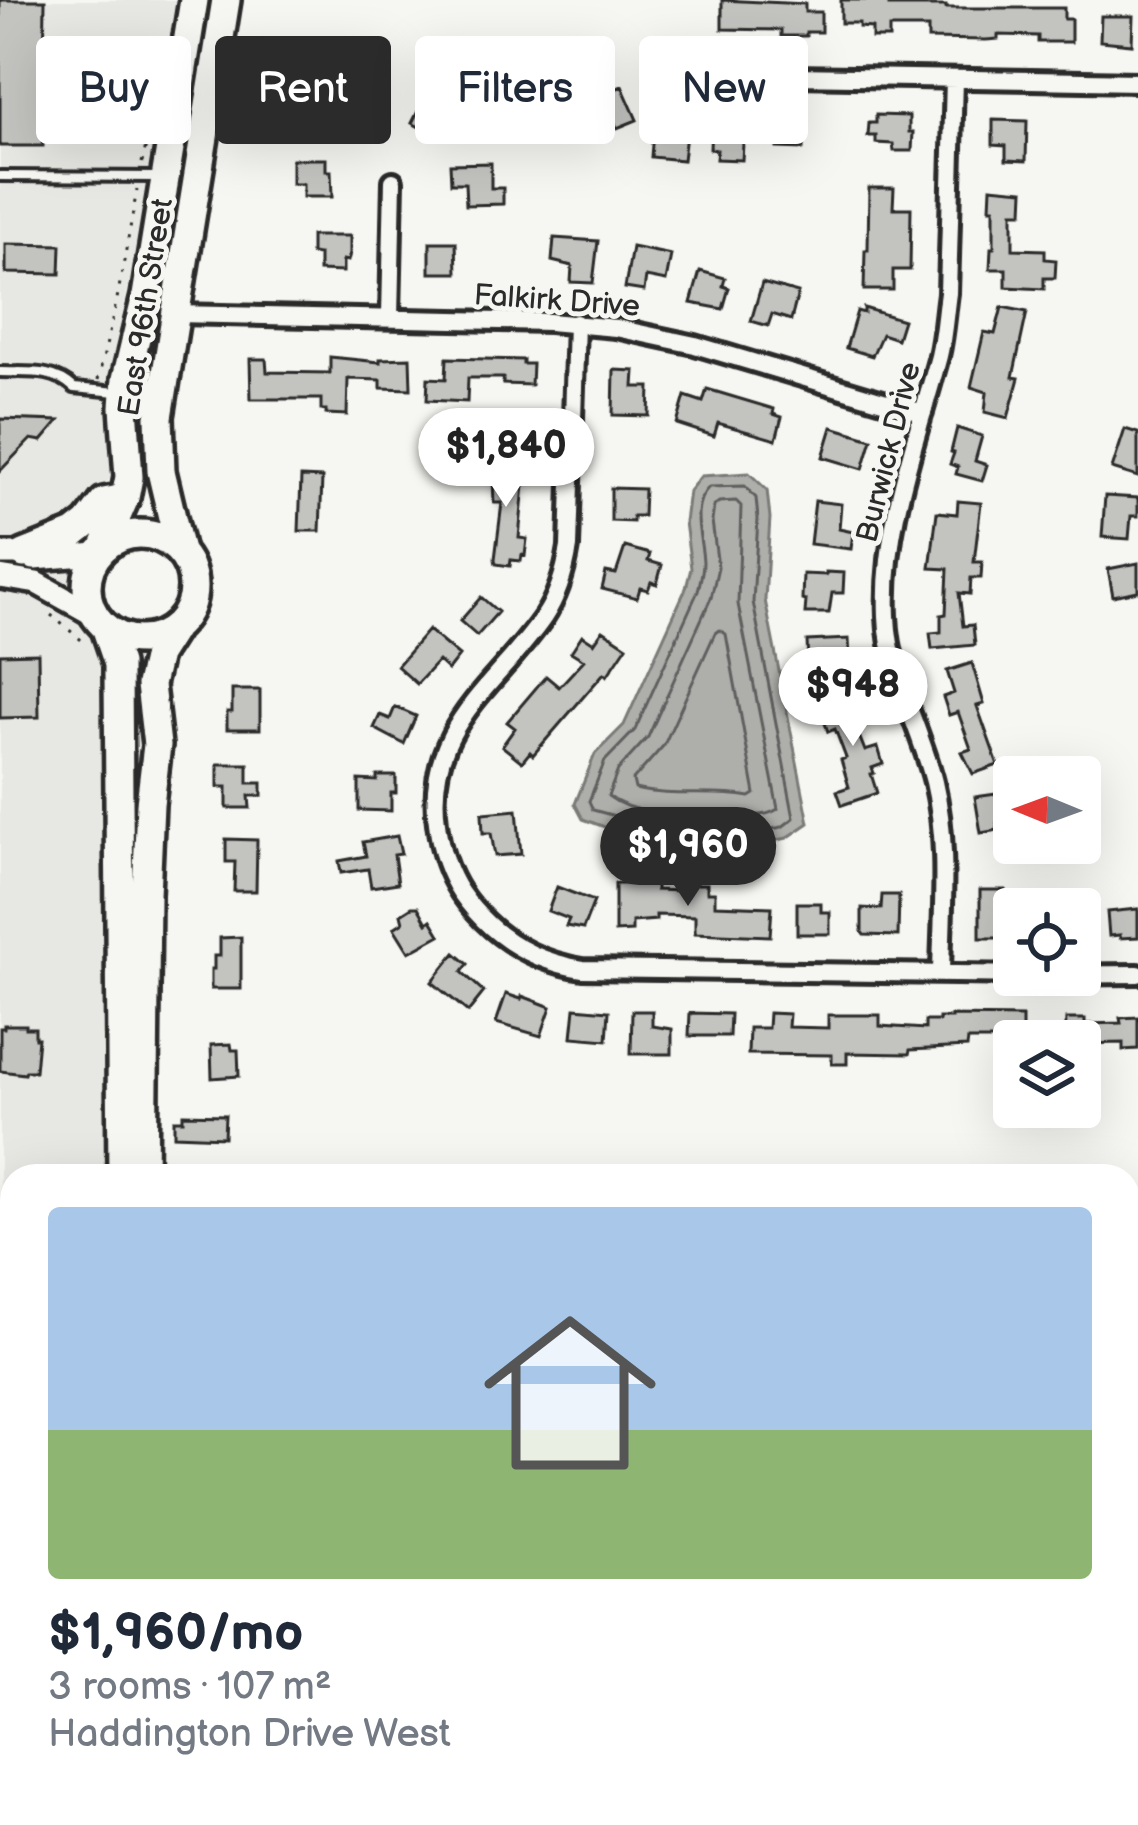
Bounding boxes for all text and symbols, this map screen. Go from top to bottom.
chip: Buy [36,36,191,144]
chip: Rent [215,36,391,144]
chip: Filters [415,36,615,144]
chip: New [639,36,808,144]
street label: East 96th Street [111,196,181,419]
street label: Falkirk Drive [473,277,641,325]
street label: Burwick Drive [849,358,929,546]
pin: $1,840 [408,408,604,510]
text: $1,840 [445,423,567,470]
pin: $948 [782,647,924,749]
text: $948 [806,662,900,709]
north arrow [993,756,1101,864]
map controls [993,756,1101,1128]
pin: $1,960 [590,807,786,909]
text: $1,960 [627,822,749,869]
button: locate [993,888,1101,996]
button: layers [993,1020,1101,1128]
icon: home [462,1285,678,1501]
text: $1,960/mo [48,1603,303,1664]
text: 3 rooms · 107 m² [48,1664,332,1711]
text: Haddington Drive West [48,1711,451,1758]

